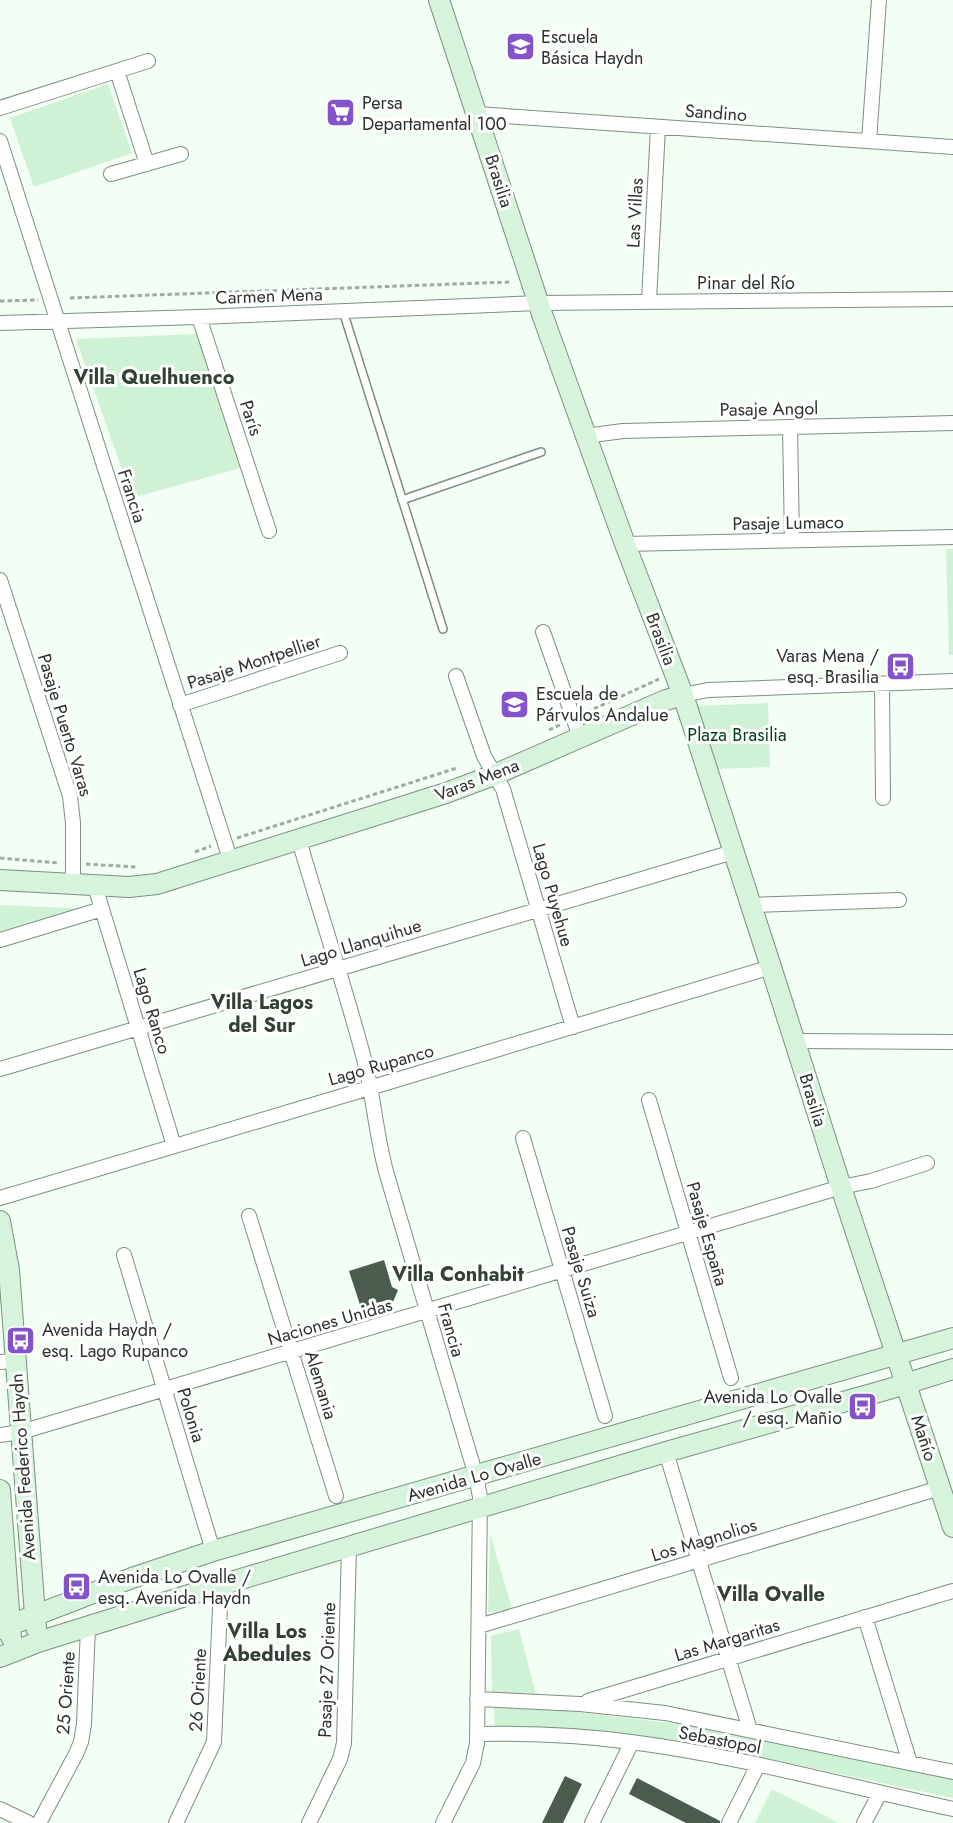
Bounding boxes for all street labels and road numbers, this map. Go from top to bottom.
street label: Sandino [684,98,748,128]
street label: Brasilia [478,151,520,211]
street label: Las Villas [620,177,650,249]
street label: Pinar del Río [697,270,795,296]
street label: Carmen Mena [215,281,323,311]
street label: Pasaje Angol [719,395,819,423]
street label: París [233,397,269,439]
street label: Francia [111,466,153,526]
street label: Pasaje Lumaco [732,509,844,537]
street label: Brasilia [639,609,683,669]
street label: Pasaje Montpellier [184,628,325,696]
street label: Pasaje Puerto Varas [31,651,99,799]
street label: Varas Mena [431,752,523,808]
street label: Lago Puyehue [526,840,580,950]
street label: Lago Llanquihue [297,912,425,974]
street label: Lago Ranco [127,965,177,1057]
street label: Lago Rupanco [325,1037,437,1092]
street label: Brasilia [793,1070,833,1130]
street label: Pasaje España [680,1179,734,1289]
street label: Pasaje Suiza [555,1223,607,1321]
street label: Naciones Unidas [265,1292,395,1352]
street label: Francia [431,1300,471,1360]
street label: Alemania [298,1347,344,1423]
street label: Avenida Federico Haydn [3,1373,43,1561]
street label: Polonia [170,1384,212,1446]
street label: Mañío [904,1412,944,1465]
street label: Avenida Lo Ovalle [404,1445,544,1509]
street label: Los Magnolios [648,1512,760,1568]
street label: Pasaje 27 Oriente [312,1602,342,1738]
street label: Las Margaritas [671,1612,783,1668]
street label: 26 Oriente [183,1648,213,1732]
street label: 25 Oriente [50,1651,82,1735]
street label: Sebastopol [676,1719,764,1761]

